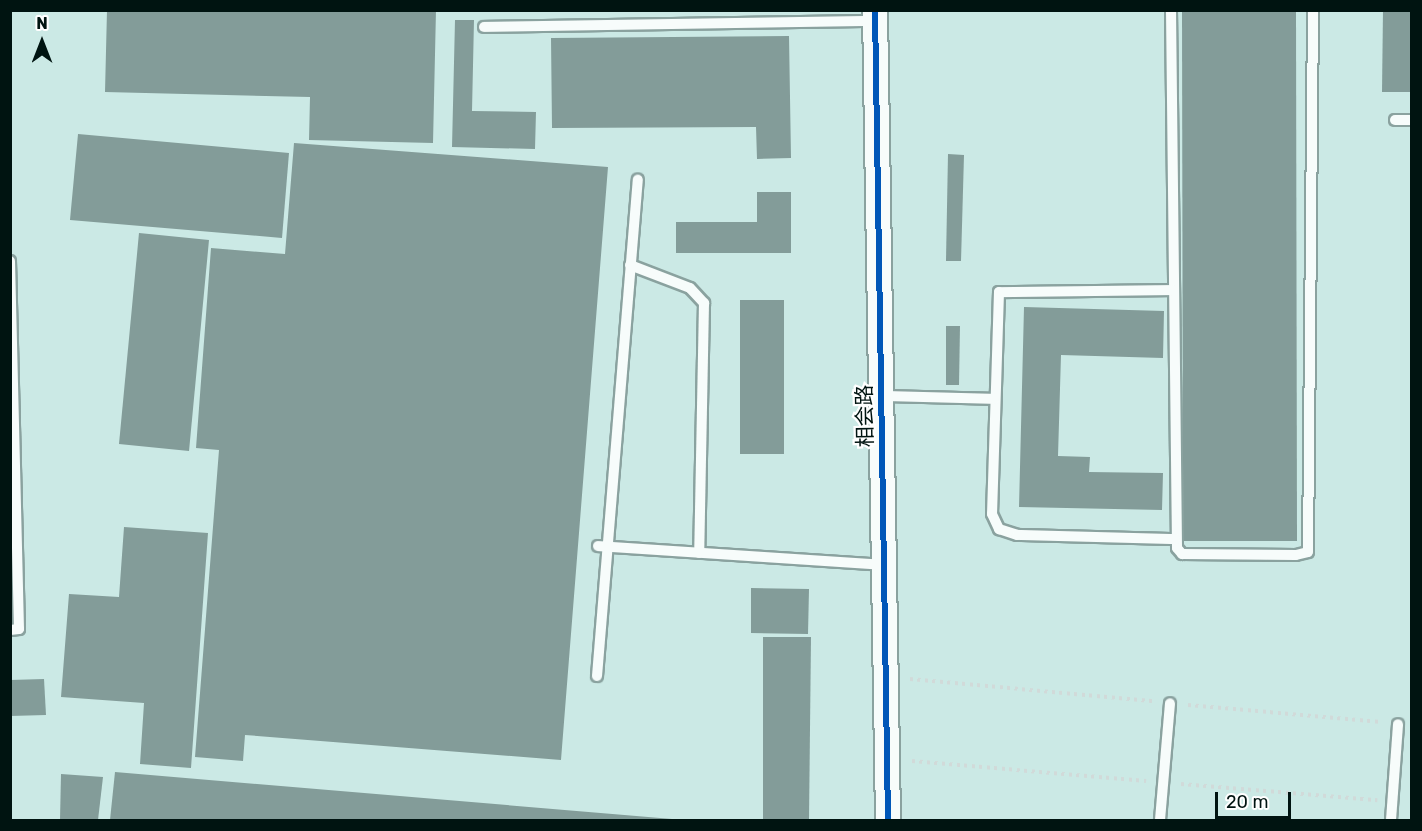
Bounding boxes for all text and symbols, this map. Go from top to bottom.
north arrow [12,12,72,72]
text: N [36,14,48,33]
street label: 相会路 [852,384,878,448]
scale bar [1218,780,1294,818]
text: 20 m [1226,791,1268,813]

